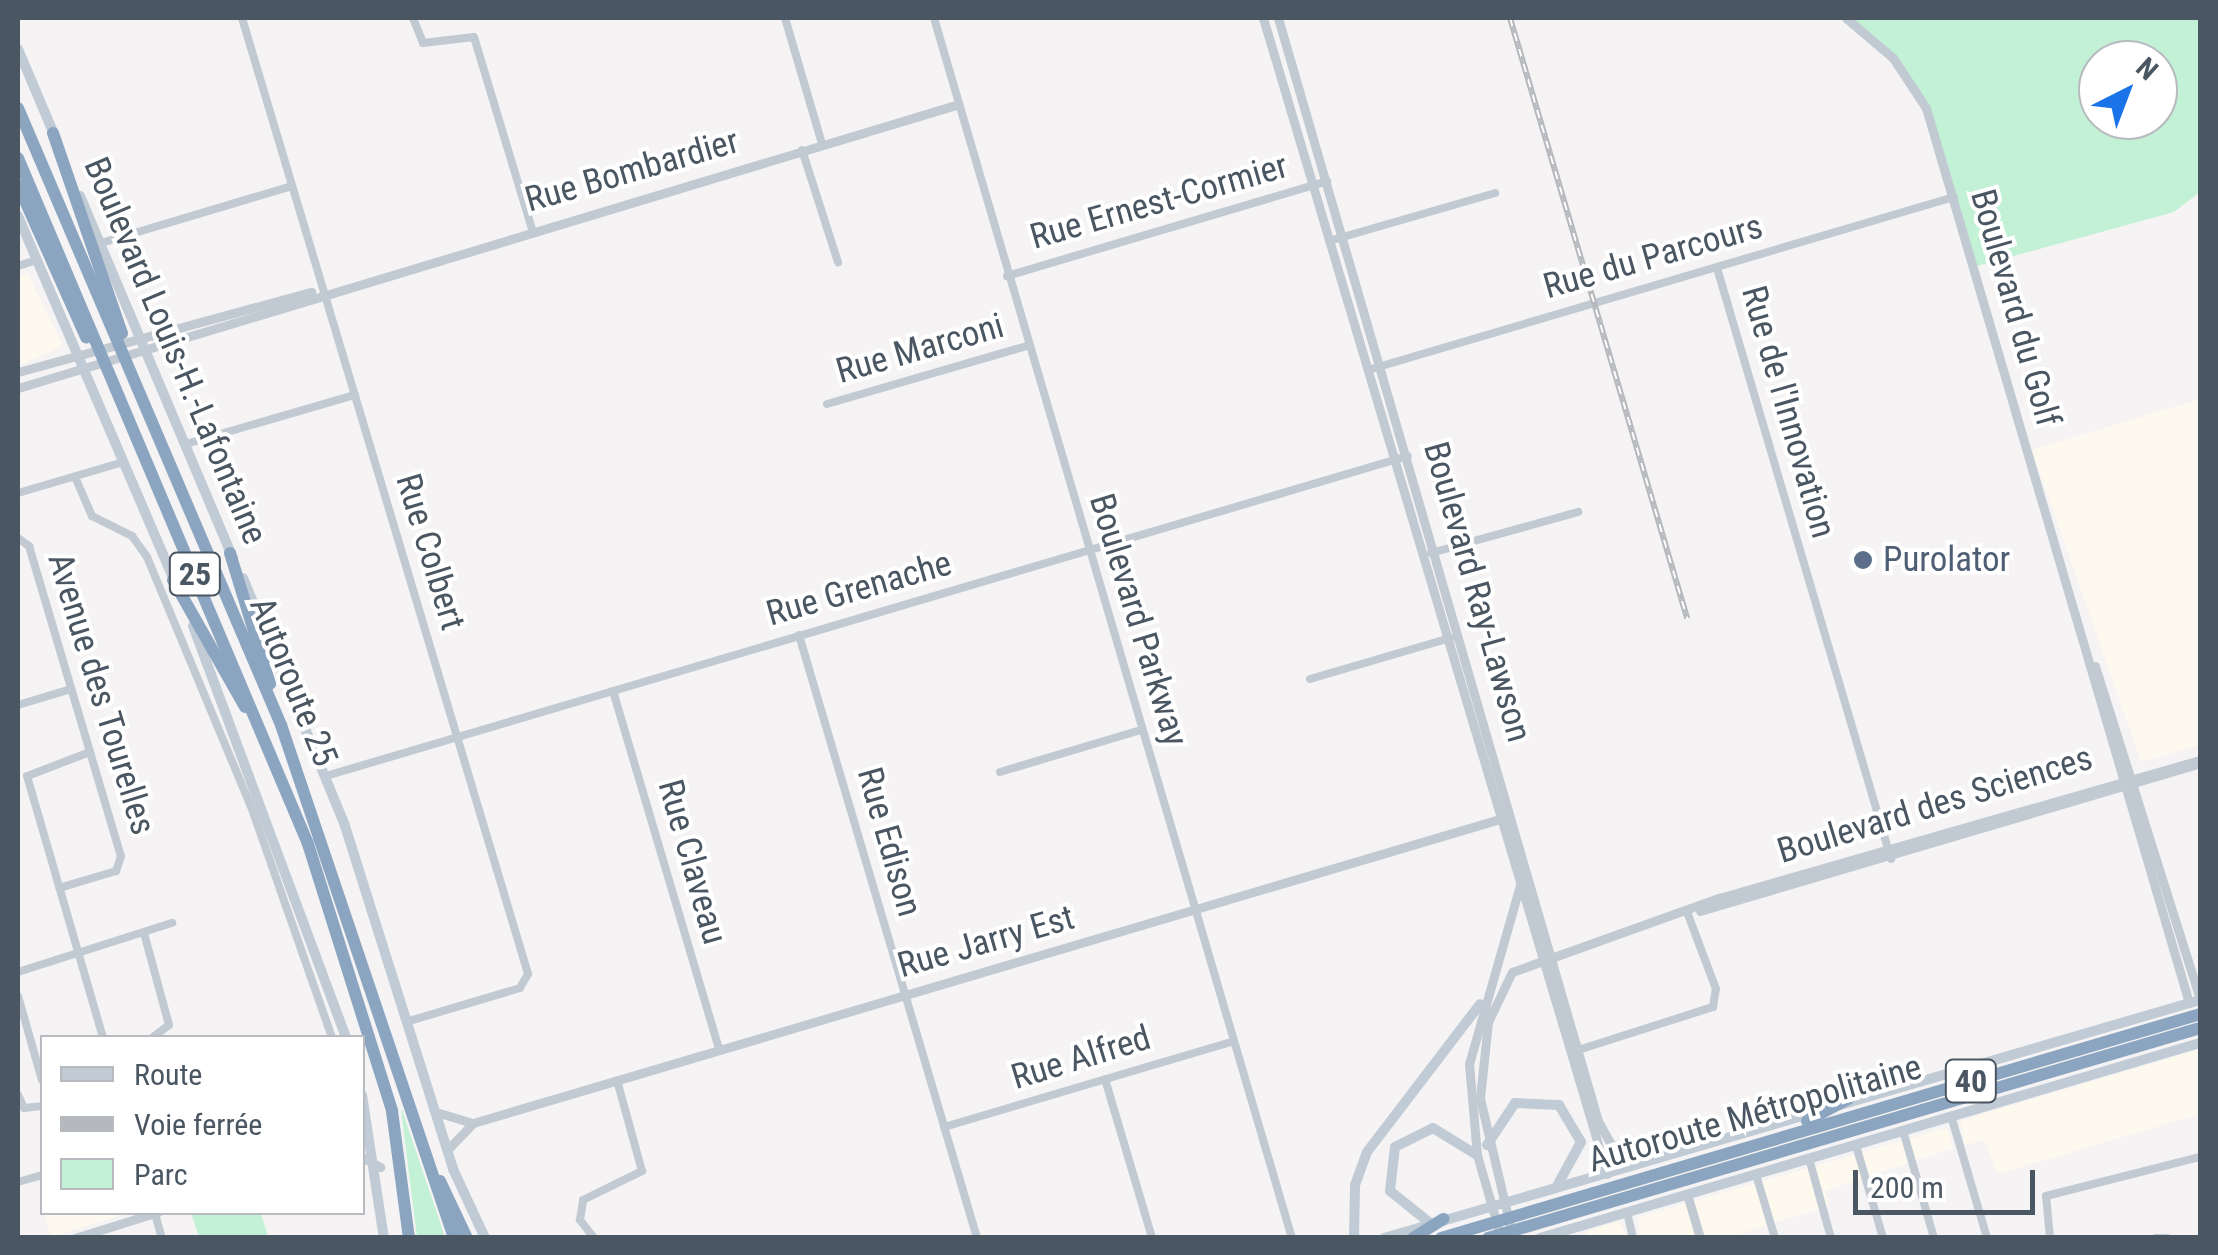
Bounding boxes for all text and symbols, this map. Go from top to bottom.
north arrow [2078,40,2178,140]
text: N [2130,51,2164,87]
street label: Rue Bombardier [521,121,743,221]
street label: Rue Ernest-Cormier [1025,145,1293,259]
street label: Boulevard Louis-H.-Lafontaine [74,151,276,551]
street label: Boulevard du Golf [1961,185,2069,431]
street label: Rue du Parcours [1539,206,1767,308]
street label: Rue de l'Innovation [1732,281,1844,543]
street label: Rue Marconi [831,305,1009,393]
street label: Boulevard Ray-Lawson [1414,437,1540,747]
street label: Rue Colbert [386,469,474,635]
street label: Boulevard Parkway [1080,489,1196,751]
place label: Purolator [1883,539,2010,581]
street label: Rue Grenache [762,543,956,635]
road number: 25 [168,547,222,601]
street label: Avenue des Tourelles [38,548,164,840]
marker: Purolator [1852,549,1874,571]
street label: Autoroute 25 [240,591,346,773]
street label: Boulevard des Sciences [1772,737,2098,873]
street label: Rue Edison [848,763,930,921]
street label: Rue Claveau [649,775,735,949]
street label: Rue Jarry Est [893,897,1079,987]
street label: Rue Alfred [1006,1017,1156,1099]
legend [40,1035,365,1215]
street label: Autoroute Métropolitaine [1584,1046,1926,1182]
road number: 40 [1944,1054,1998,1108]
text: Route [134,1057,202,1092]
text: Voie ferrée [134,1107,262,1142]
scale bar [1858,1150,2040,1212]
text: Parc [134,1157,188,1192]
text: 200 m [1870,1170,1944,1205]

